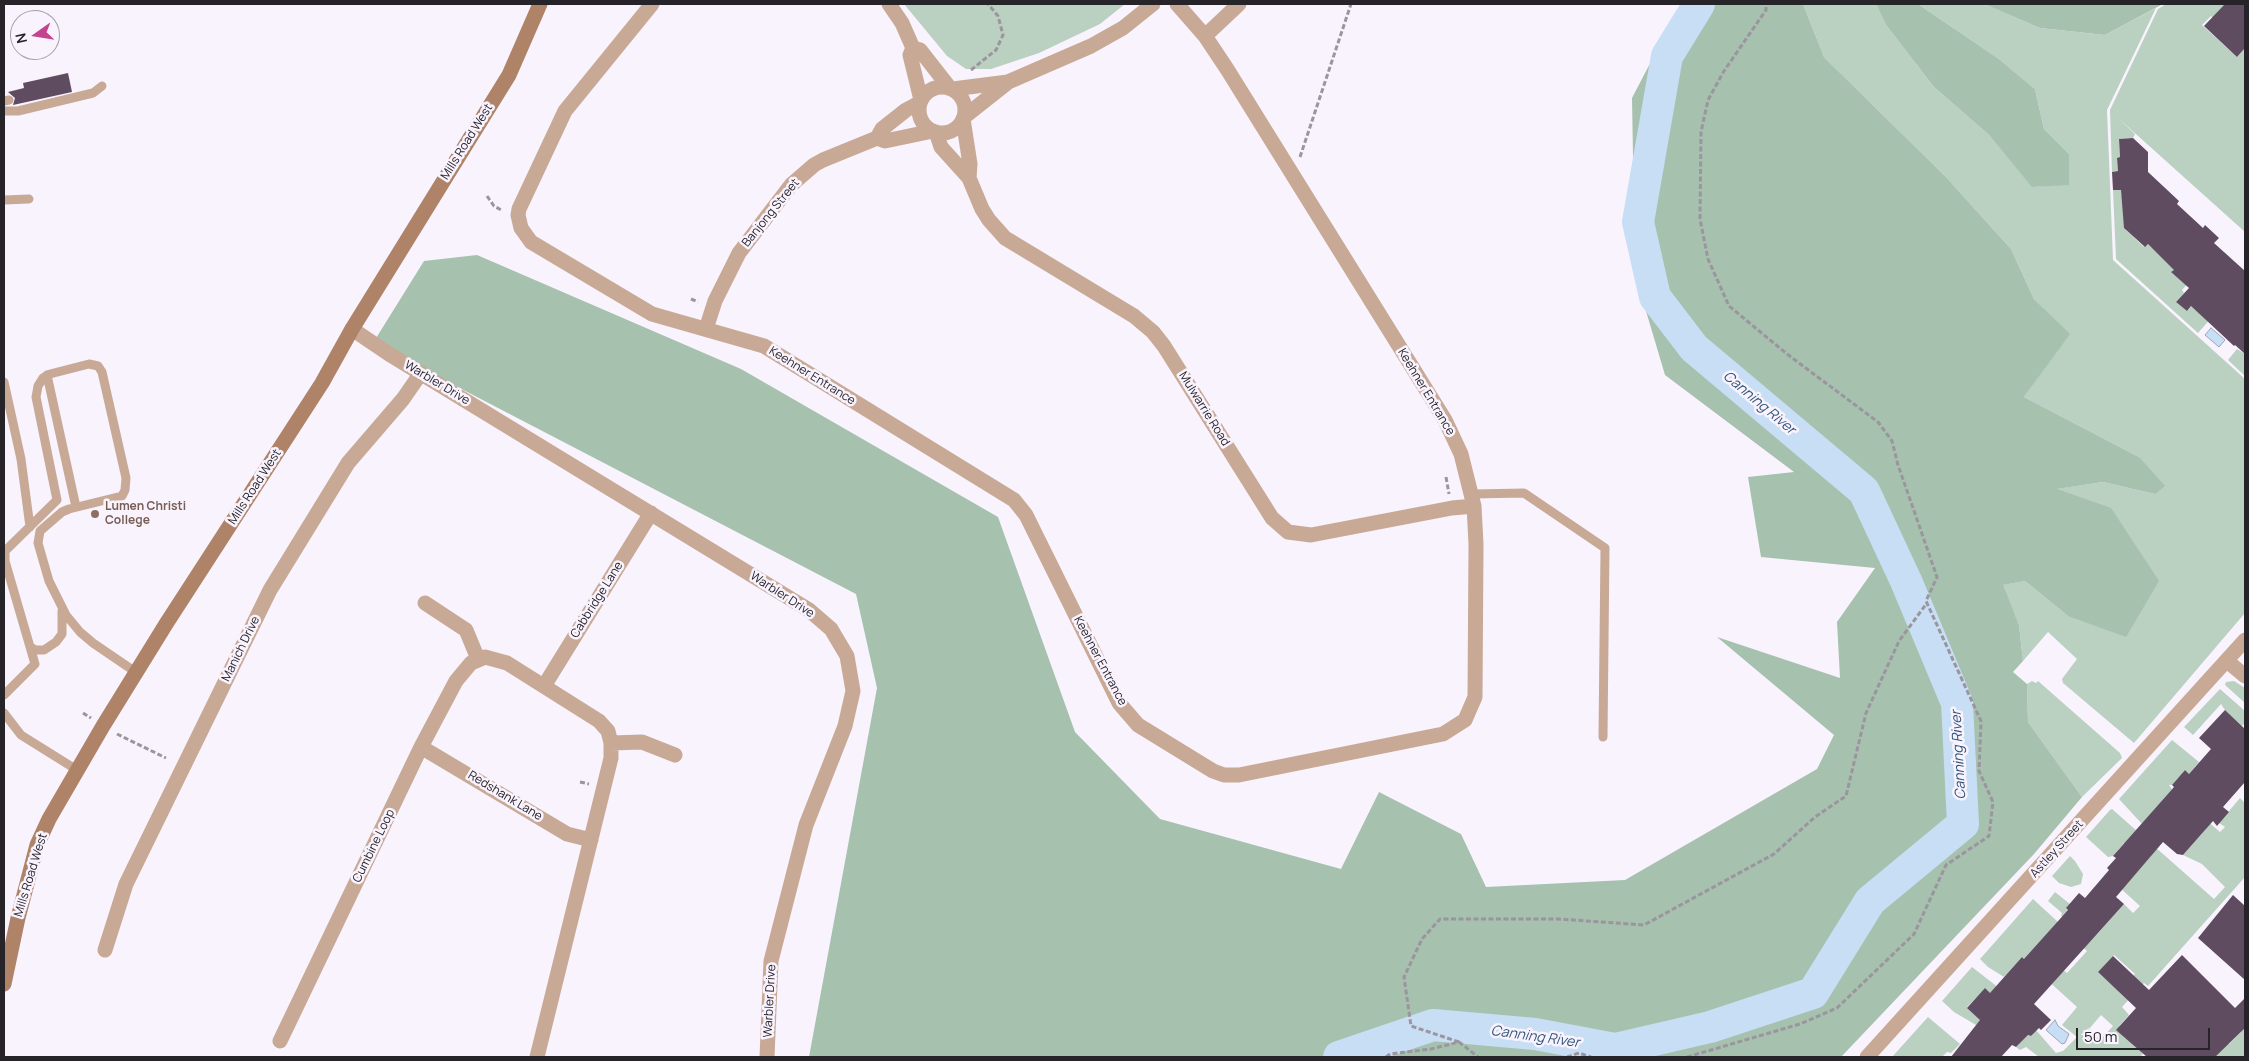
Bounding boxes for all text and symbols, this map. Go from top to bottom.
north arrow [10,10,60,60]
text: N [10,31,31,45]
street label: Mills Road West [438,101,496,183]
street label: Banjong Street [739,176,803,250]
street label: Keehner Entrance [766,344,858,408]
street label: Keehner Entrance [1394,346,1458,438]
street label: Warbler Drive [402,358,472,408]
water label: Canning River [1719,368,1799,438]
street label: Mulwarrie Road [1175,369,1233,449]
street label: Mills Road West [225,447,285,527]
place label: Lumen Christi College [105,500,186,528]
marker: Lumen Christi College [89,508,101,520]
street label: Cabbridge Lane [568,559,626,641]
street label: Warbler Drive [747,569,817,621]
street label: Manich Drive [219,614,263,684]
street label: Keehner Entrance [1070,614,1130,708]
water label: Canning River [1948,710,1970,800]
street label: Redshank Lane [465,768,545,824]
street label: Cumbine Loop [350,807,398,885]
street label: Astley Street [2027,817,2087,881]
street label: Mills Road West [11,831,51,919]
street label: Warbler Drive [761,964,779,1038]
scale bar [2079,1018,2213,1050]
water label: Canning River [1490,1022,1580,1052]
text: 50 m [2084,1026,2118,1047]

